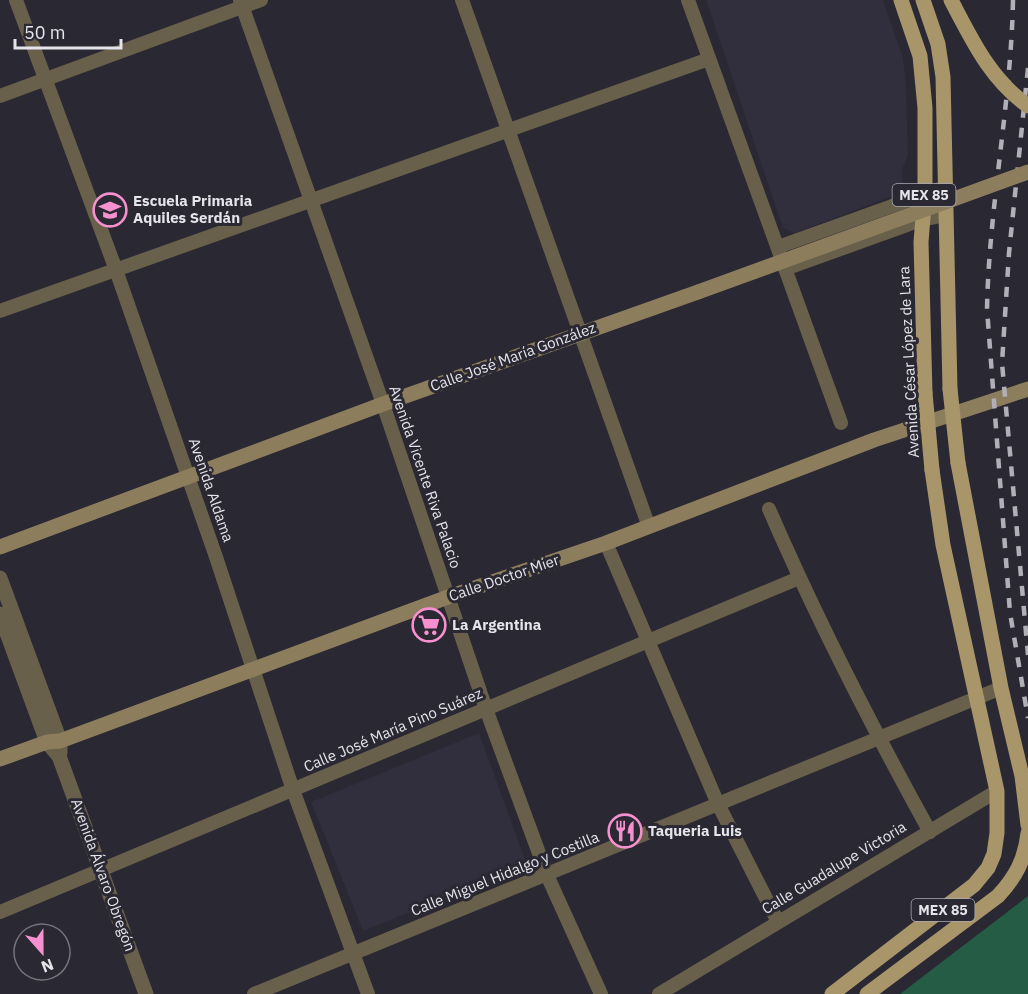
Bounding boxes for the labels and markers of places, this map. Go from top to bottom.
place label: Escuela Primaria Aquiles Serdán [133,191,253,227]
school or university icon: Escuela Primaria Aquiles Serdán [92,192,128,228]
supermarket icon: La Argentina [411,607,447,643]
place label: La Argentina [452,615,542,634]
restaurant icon: Taqueria Luis [607,813,643,849]
place label: Taqueria Luis [648,821,742,840]

